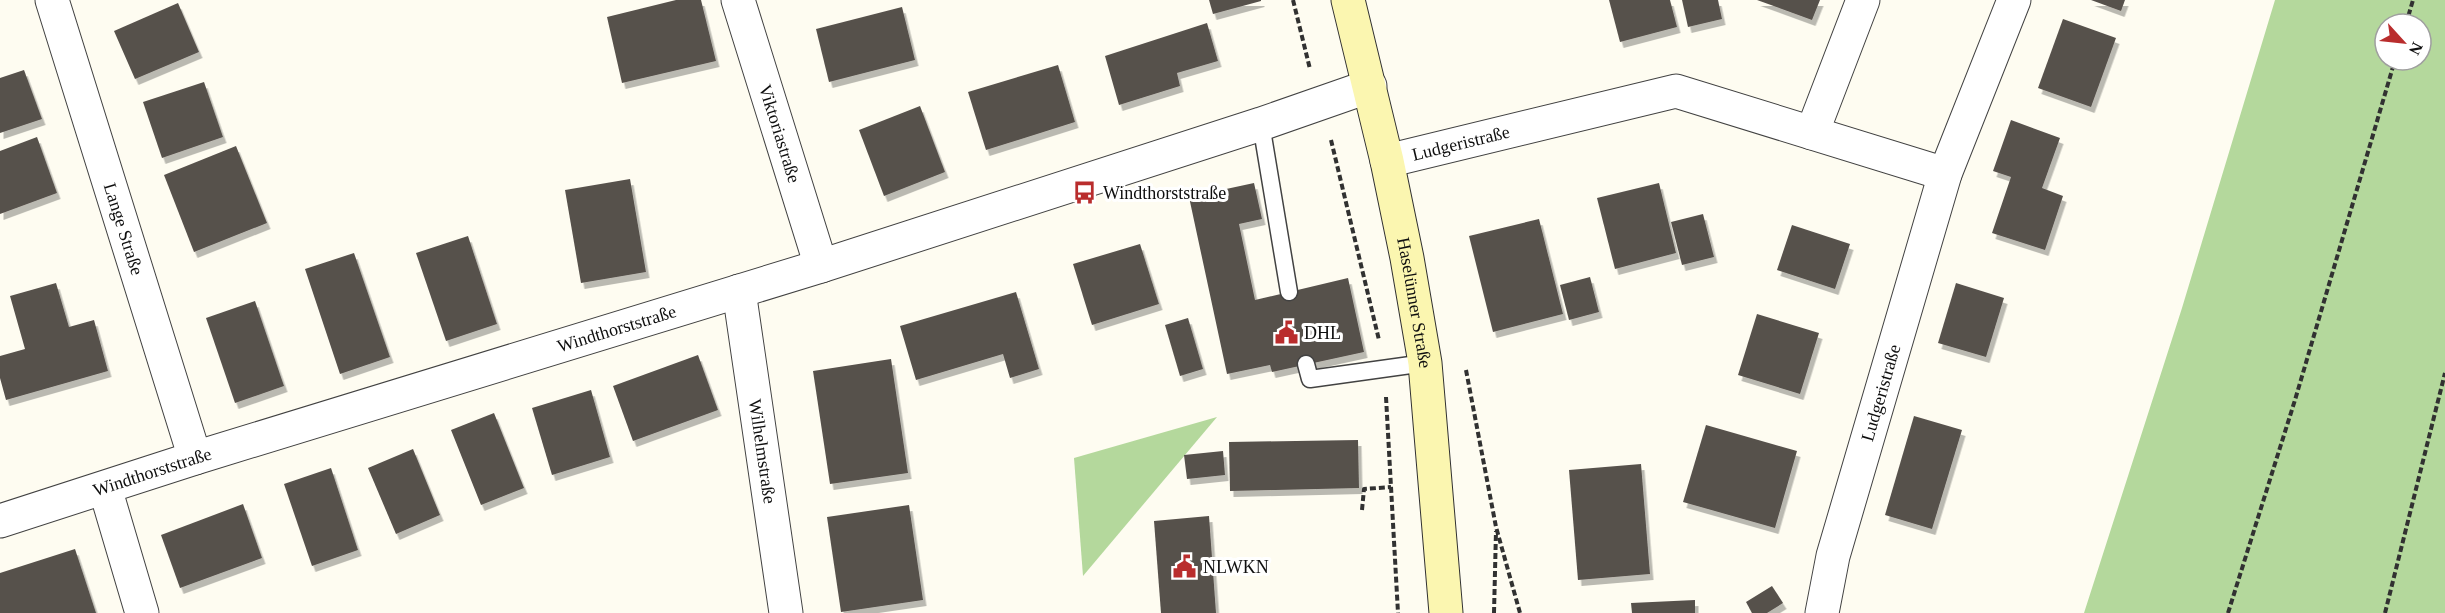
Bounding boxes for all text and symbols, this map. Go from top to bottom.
north arrow [2373,12,2433,72]
text: N [2406,40,2426,58]
street label: Viktoriastraße [755,82,804,185]
street label: Ludgeristraße [1410,122,1512,165]
bus stop icon: Windthorststraße [1072,180,1098,206]
street label: Lange Straße [100,181,147,278]
place label: Windthorststraße [1103,183,1226,203]
street label: Haselünner Straße [1393,235,1435,369]
street label: Windthorststraße [555,301,679,356]
public building icon: DHL [1273,320,1299,346]
place label: DHL [1304,323,1341,343]
street label: Ludgeristraße [1857,342,1904,444]
street label: Wilhelmstraße [745,398,780,505]
street label: Windthorststraße [90,444,214,500]
public building icon: NLWKN [1172,554,1198,580]
place label: NLWKN [1203,557,1269,577]

